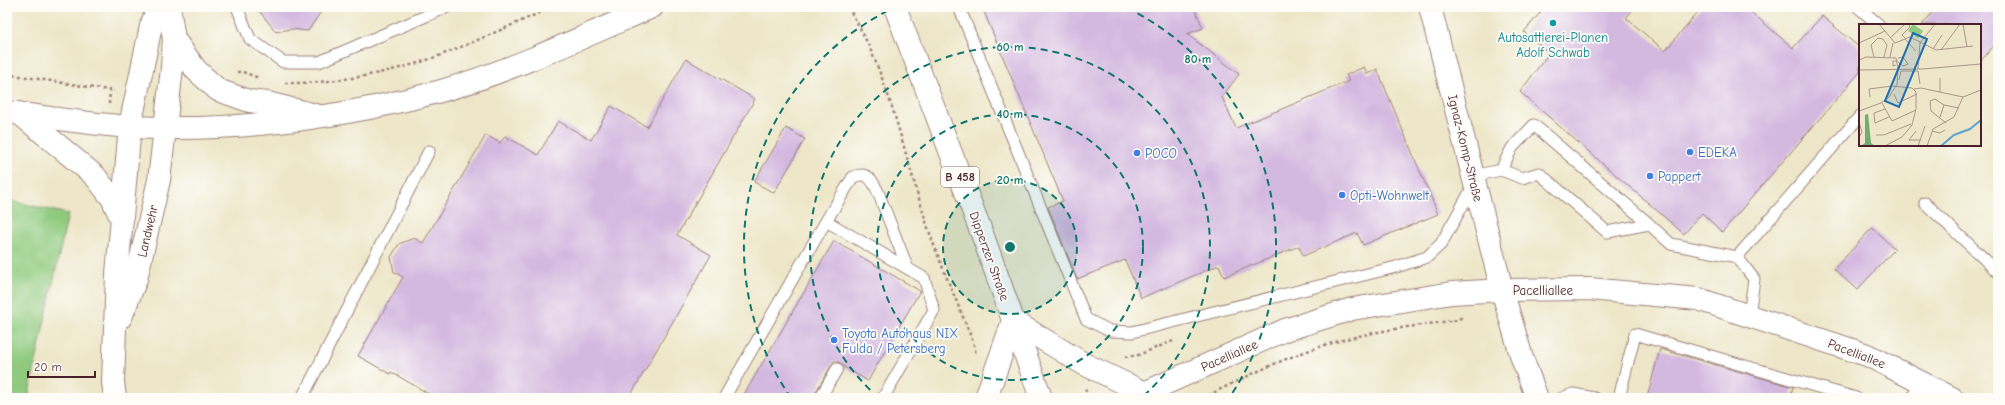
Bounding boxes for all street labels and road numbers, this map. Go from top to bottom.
street label: Ignaz-Komp-Straße [1445,93,1486,204]
road number: B 458 [941,167,979,187]
street label: Landwehr [134,203,161,259]
street label: Dipperzer Straße [966,210,1013,303]
street label: Pacelliallee [1513,283,1574,298]
street label: Pacelliallee [1199,336,1260,375]
street label: Pacelliallee [1826,336,1888,371]

